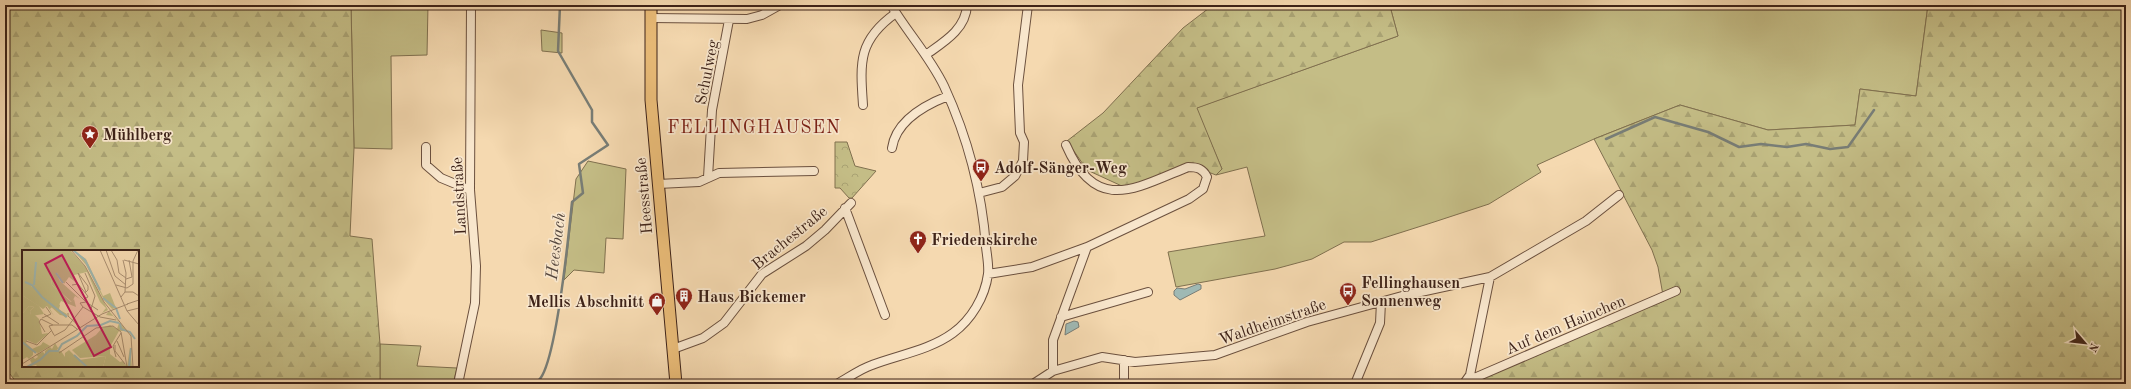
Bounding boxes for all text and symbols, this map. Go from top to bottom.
street label: Schulweg [694,38,722,106]
district label: FELLINGHAUSEN [667,119,841,137]
place icon: Mühlberg [80,124,100,149]
place label: Mühlberg [103,128,172,144]
street label: Landstraße [450,156,470,235]
street label: Heesstraße [634,157,656,235]
bus stop icon: Adolf-Sänger-Weg [971,157,991,182]
place label: Adolf-Sänger-Weg [994,161,1127,177]
street label: Brachestraße [750,204,831,274]
water label: Heesbach [544,211,569,282]
church icon: Friedenskirche [908,229,928,254]
place label: Friedenskirche [931,233,1038,249]
inset map [22,250,139,367]
place label: Fellinghausen Sonnenweg [1361,276,1460,310]
bus stop icon: Fellinghausen Sonnenweg [1338,281,1358,306]
building icon: Haus Bickemer [674,286,694,311]
place label: Haus Bickemer [697,290,806,306]
shop icon: Mellis Abschnitt [647,291,667,316]
street label: Auf dem Hainchen [1503,293,1628,358]
place label: Mellis Abschnitt [527,295,644,311]
street label: Waldheimstraße [1217,297,1328,349]
north arrow [2065,323,2105,363]
text: N [2085,341,2099,354]

